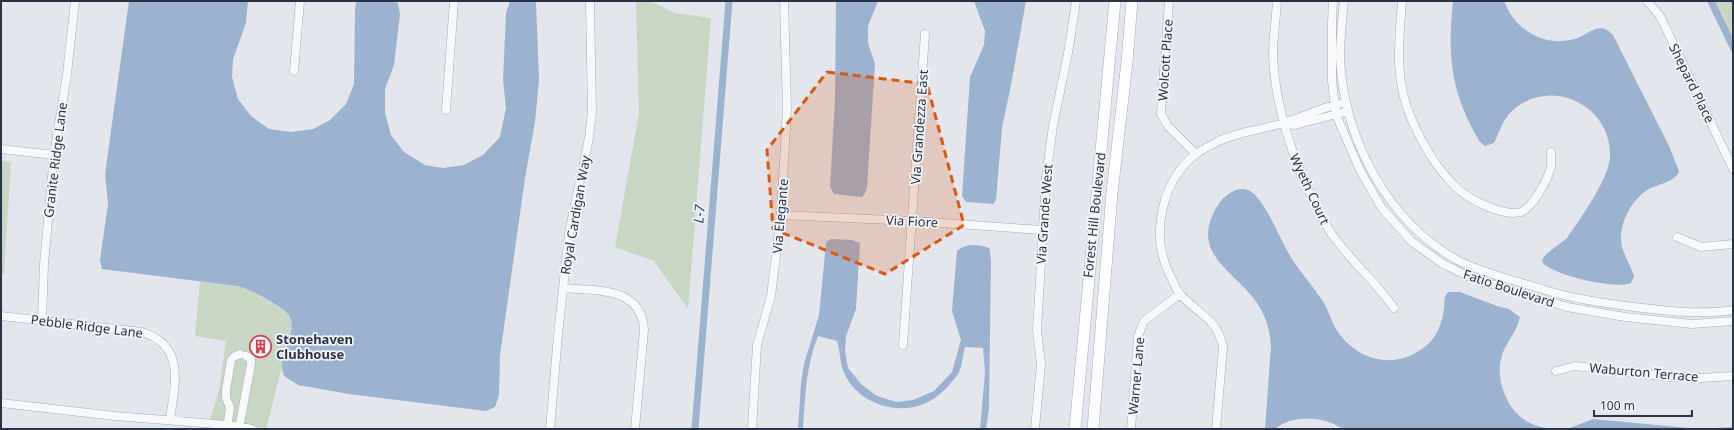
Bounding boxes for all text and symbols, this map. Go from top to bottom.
street label: Wolcott Place [1153,18,1177,102]
street label: Shepard Place [1665,40,1719,126]
street label: Via Grandezza East [906,69,932,185]
street label: Granite Ridge Lane [39,101,71,219]
street label: Forest Hill Boulevard [1078,151,1110,279]
street label: Wyeth Court [1286,151,1334,228]
street label: Royal Cardigan Way [556,154,594,276]
street label: Via Grande West [1032,163,1057,265]
street label: Via Elegante [768,178,792,254]
water label: L-7 [688,203,709,224]
street label: Via Fiore [885,211,939,231]
street label: Fatio Boulevard [1461,265,1557,311]
street label: Pebble Ridge Lane [30,310,144,342]
place label: Stonehaven Clubhouse [276,330,353,363]
building icon: Stonehaven Clubhouse [248,333,274,359]
street label: Warner Lane [1124,336,1148,416]
street label: Waburton Terrace [1589,358,1699,386]
scale bar [1594,392,1692,418]
text: 100 m [1600,397,1635,414]

